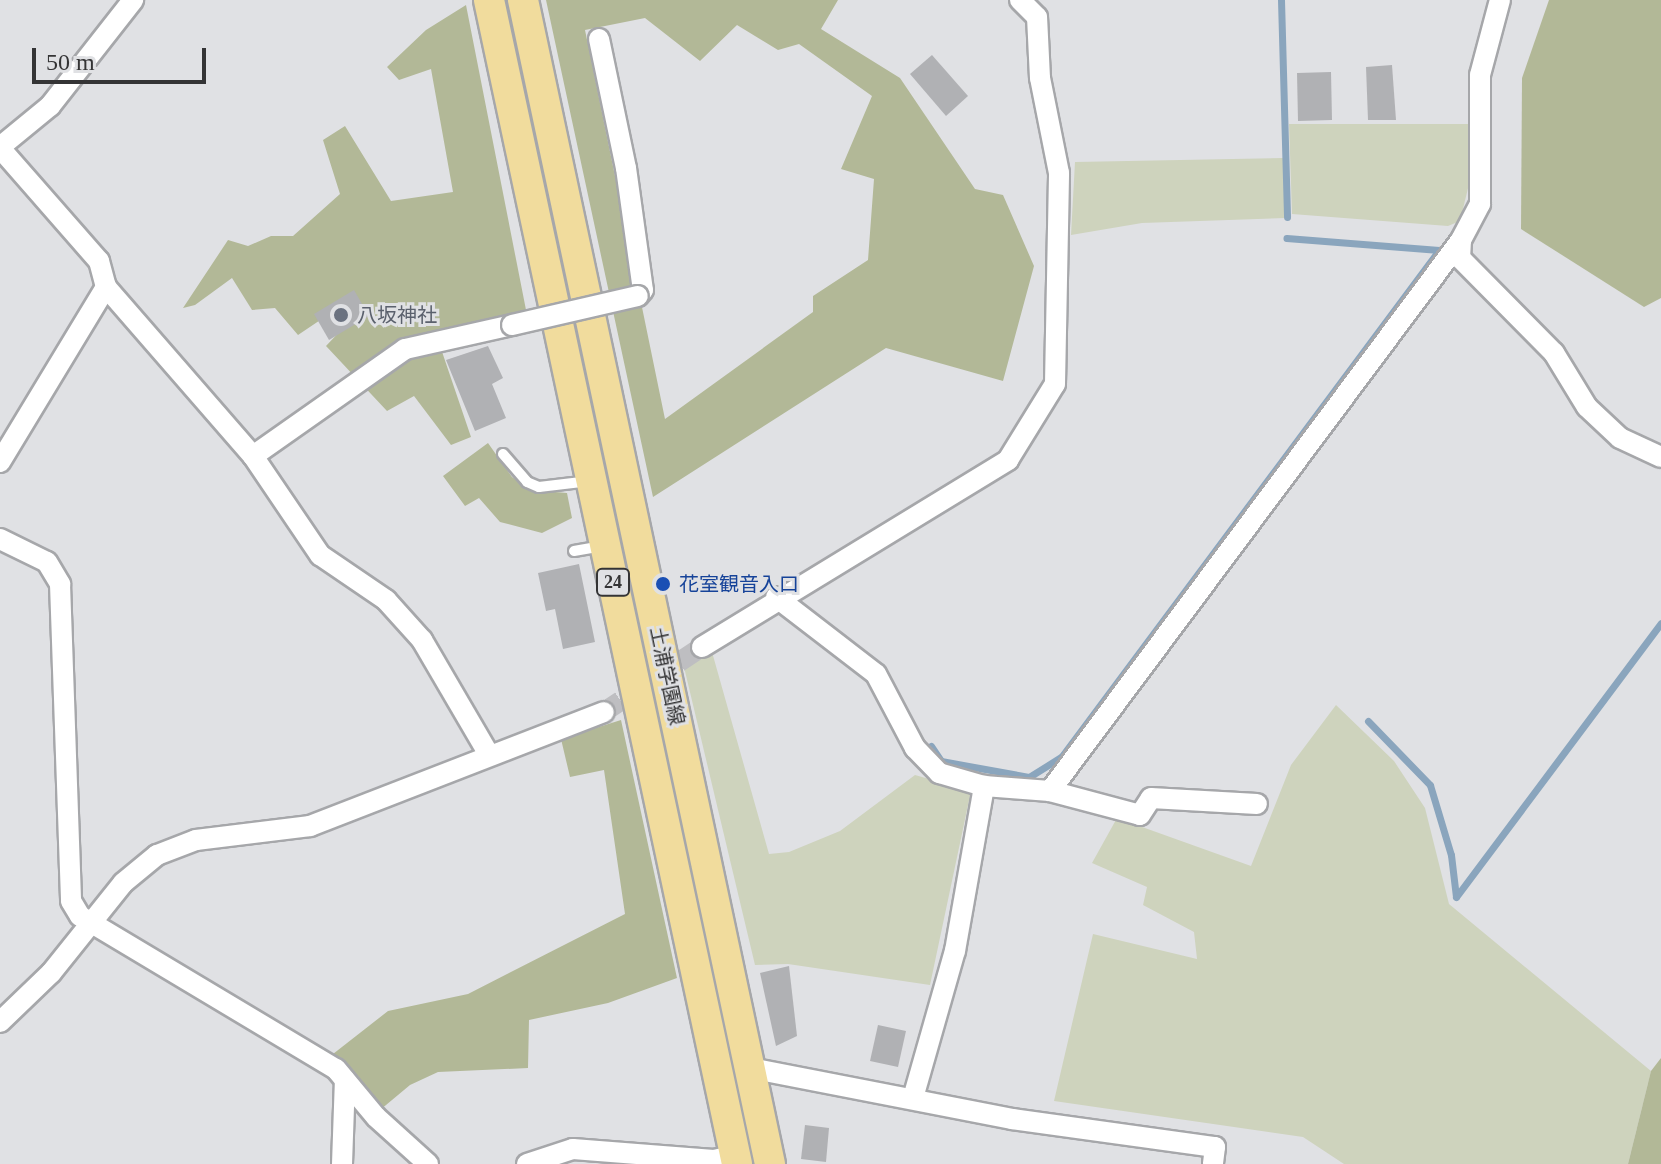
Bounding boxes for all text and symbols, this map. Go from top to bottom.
scale bar [36,32,210,82]
text: 50 m [46,49,95,75]
place label: 八坂神社 [357,303,437,327]
marker: 八坂神社 [332,306,350,324]
road number: 24 [595,568,631,596]
place label: 花室観音入口 [679,572,799,596]
marker: 花室観音入口 [654,575,672,593]
street label: 土浦学園線 [645,625,689,727]

